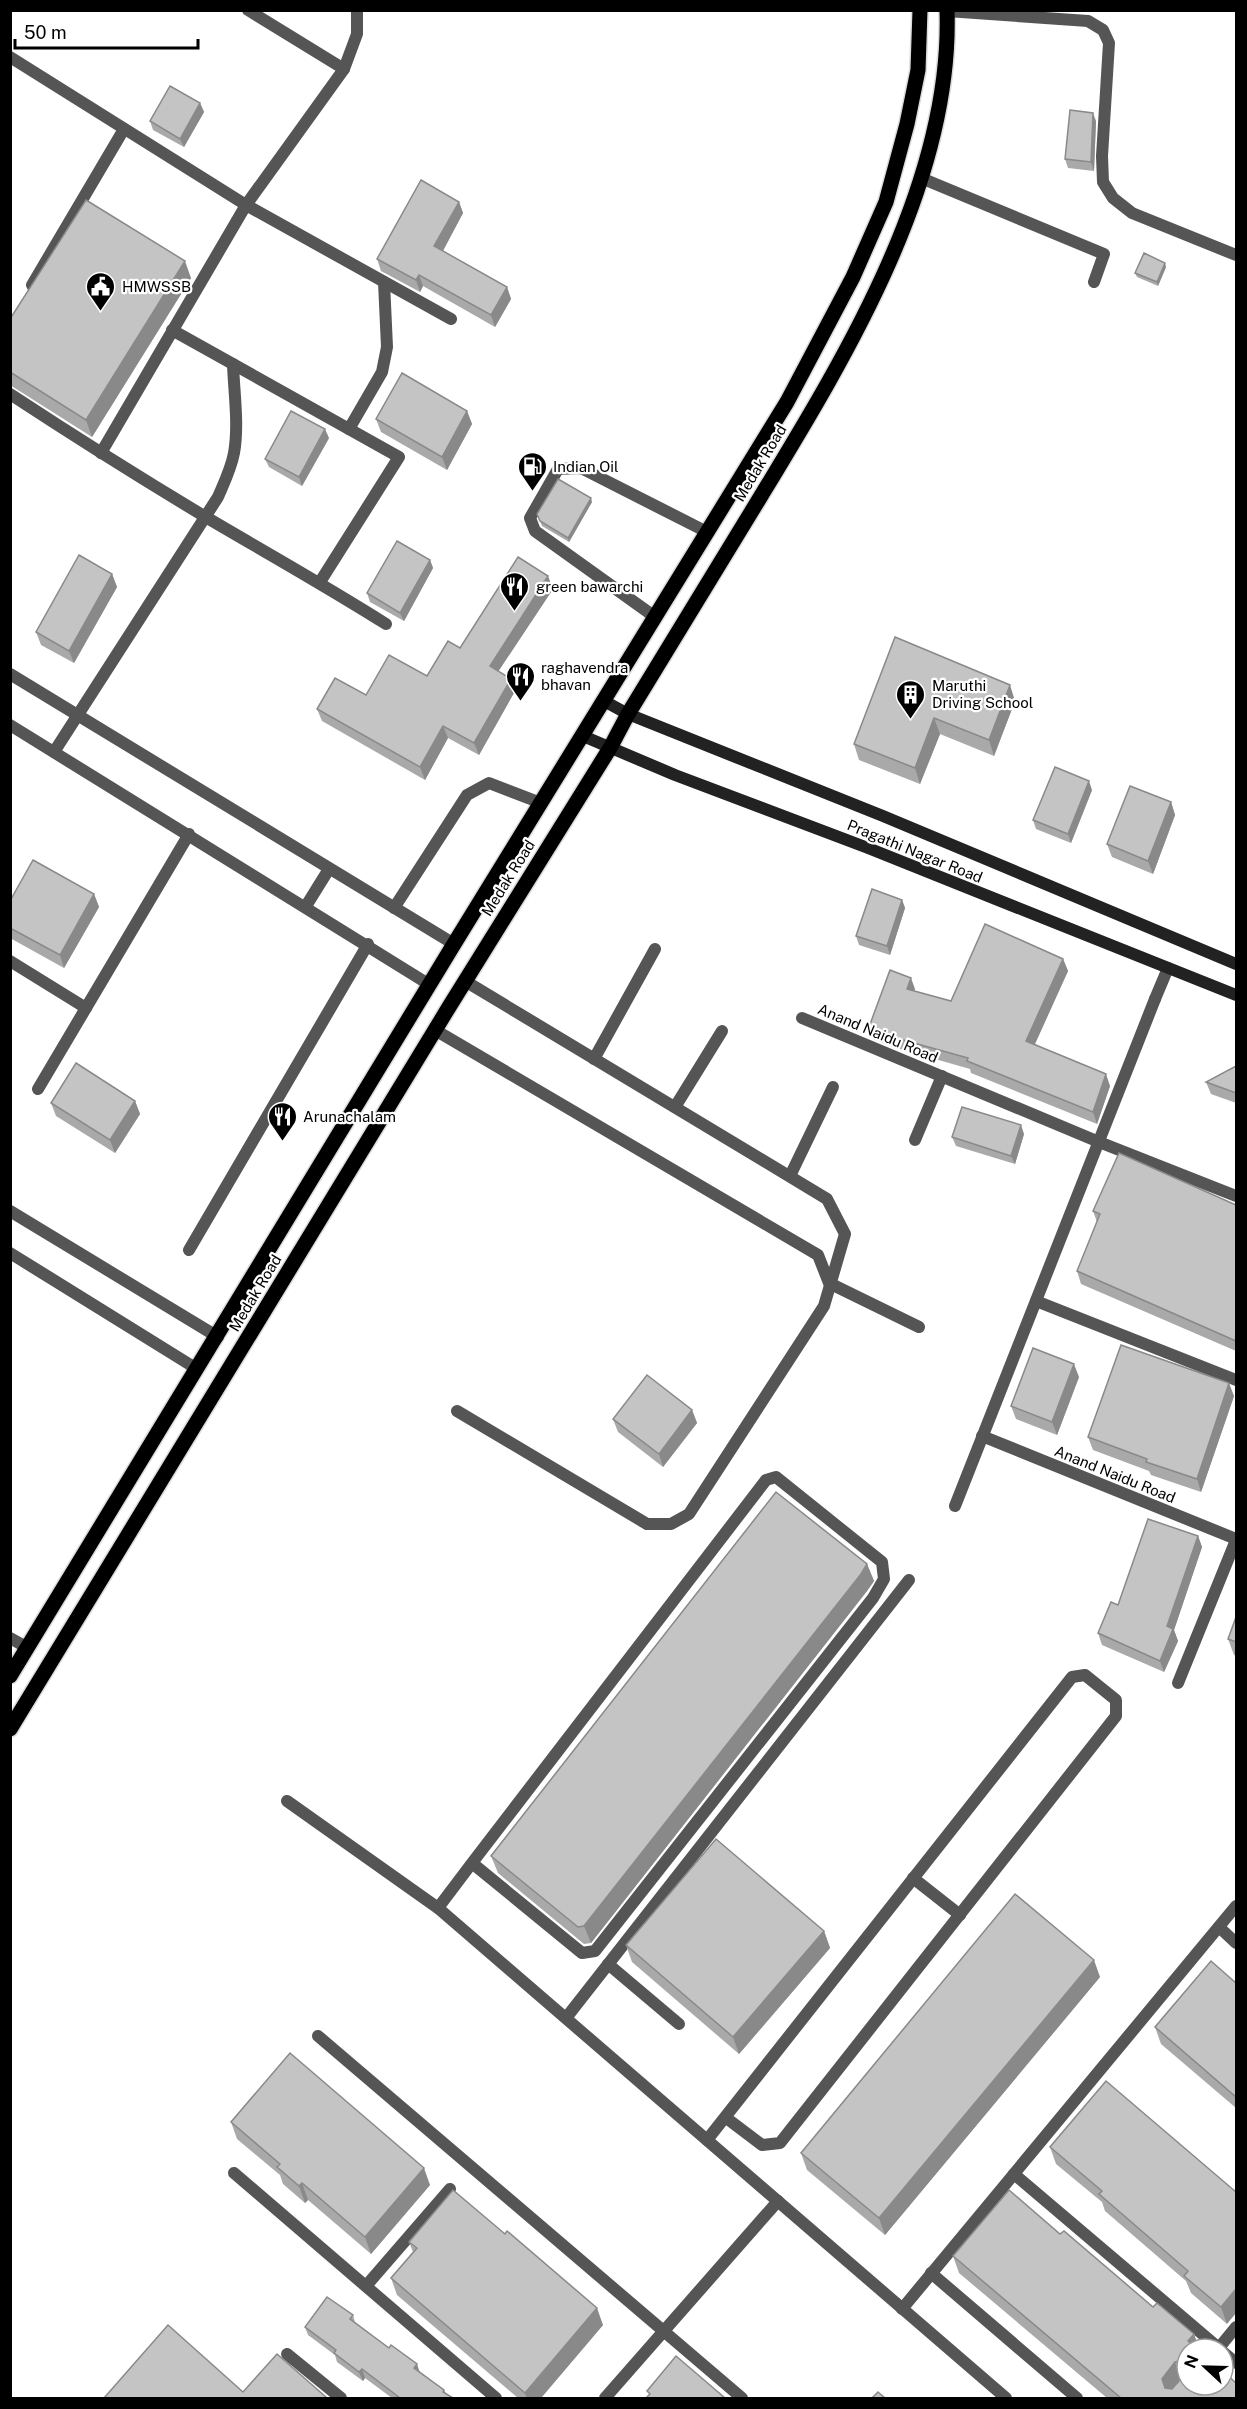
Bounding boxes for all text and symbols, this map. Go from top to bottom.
scale bar [15,12,198,50]
text: 50 m [24,22,67,43]
public building icon: HMWSSB [85,270,117,312]
place label: HMWSSB [122,278,191,295]
street label: Medak Road [730,422,790,504]
fuel station icon: Indian Oil [516,450,548,492]
place label: Indian Oil [553,458,619,475]
restaurant icon: green bawarchi [499,570,531,612]
place label: green bawarchi [536,578,643,595]
place label: raghavendra bhavan [541,659,628,693]
restaurant icon: raghavendra bhavan [504,660,536,702]
place label: Maruthi Driving School [932,677,1033,711]
building icon: Maruthi Driving School [895,678,927,720]
street label: Pragathi Nagar Road [845,816,985,886]
street label: Medak Road [478,837,538,919]
street label: Anand Naidu Road [815,1000,941,1066]
restaurant icon: Arunachalam [266,1100,298,1142]
place label: Arunachalam [303,1108,396,1125]
street label: Medak Road [225,1252,285,1334]
street label: Anand Naidu Road [1052,1442,1178,1506]
north arrow [1175,2337,1235,2397]
text: N [1180,2352,1203,2371]

